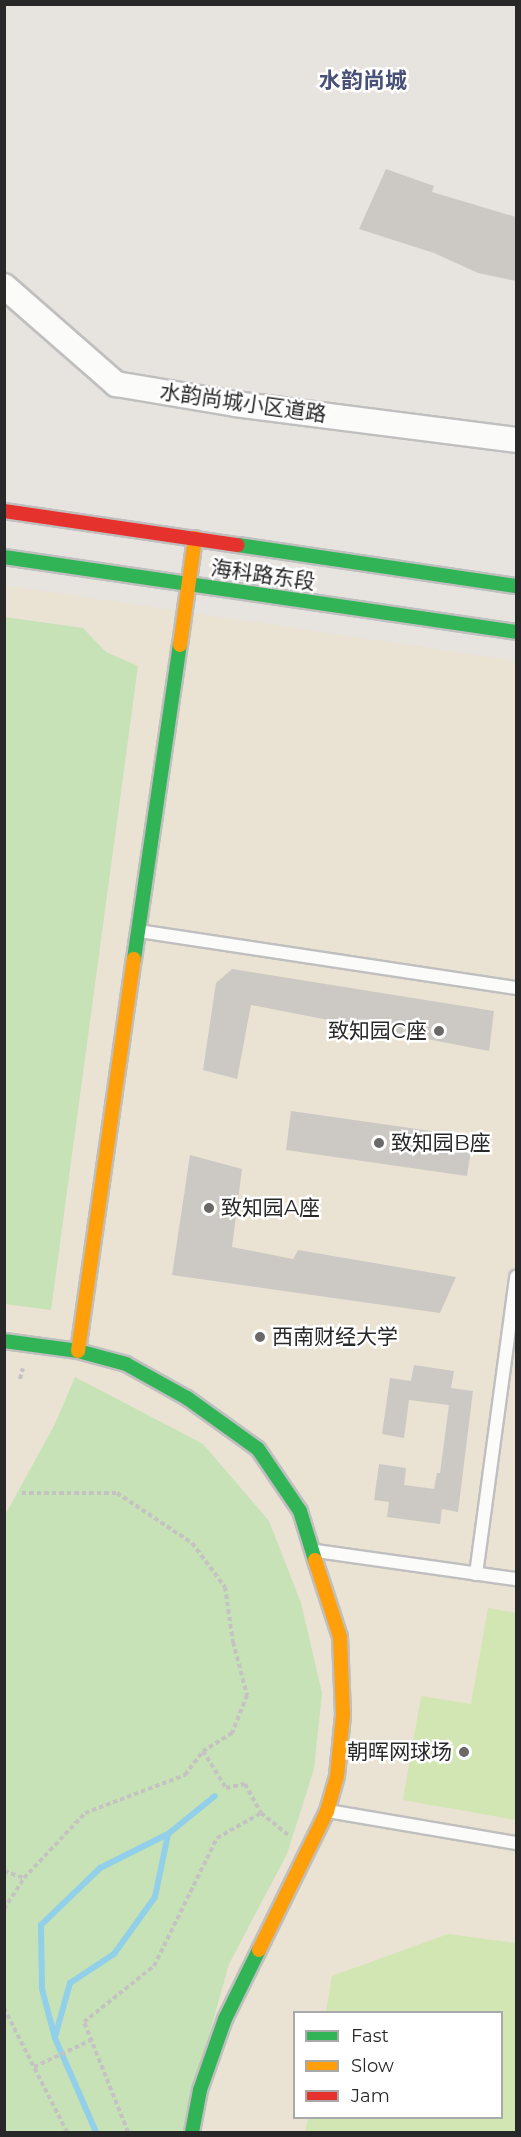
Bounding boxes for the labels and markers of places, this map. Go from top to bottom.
place label: 致知园C座 [328,1018,427,1044]
marker: 致知园C座 [432,1024,446,1038]
place label: 致知园B座 [391,1130,491,1156]
marker: 致知园B座 [372,1136,386,1150]
place label: 致知园A座 [221,1195,320,1221]
marker: 致知园A座 [202,1201,216,1215]
place label: 西南财经大学 [272,1324,398,1350]
marker: 西南财经大学 [253,1330,267,1344]
place label: 朝晖网球场 [347,1739,452,1765]
marker: 朝晖网球场 [457,1745,471,1759]

